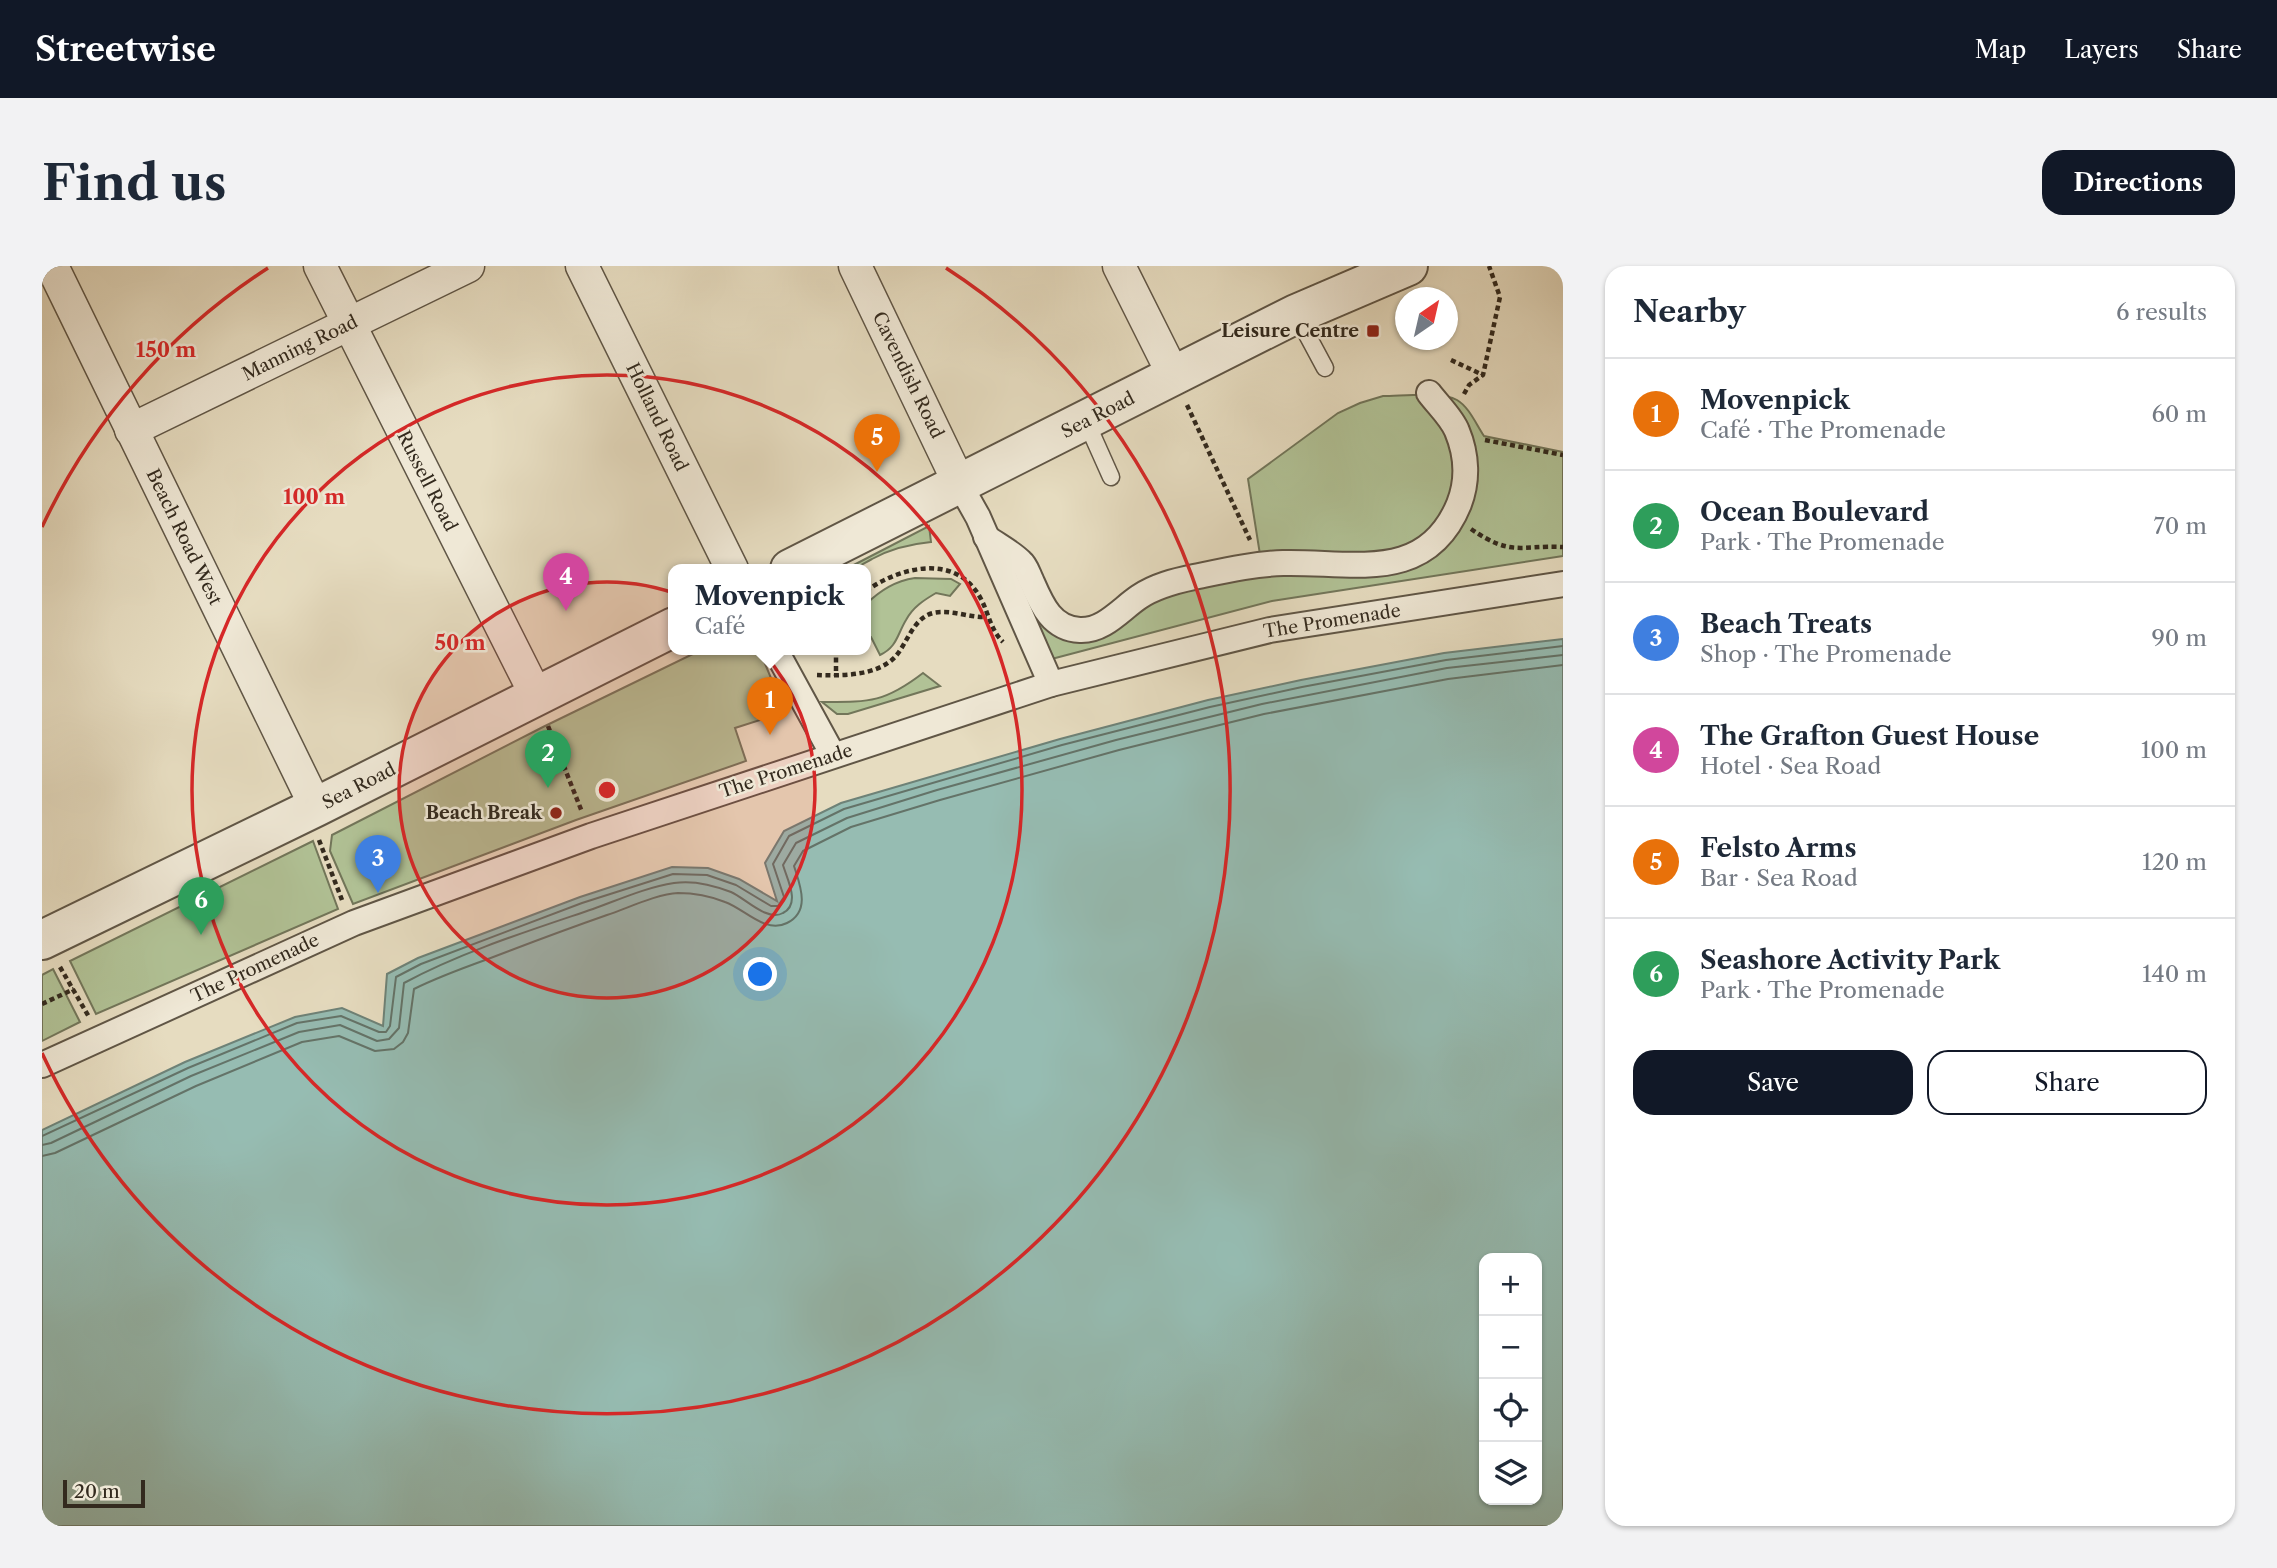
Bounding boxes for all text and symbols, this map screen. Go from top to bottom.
text: Streetwise [35,29,216,70]
text: Map [1975,35,2026,64]
text: Layers [2064,35,2139,64]
text: Share [2177,35,2242,64]
button: Directions [2042,150,2235,215]
text: Find us [42,152,226,213]
north arrow [1395,287,1458,350]
text: Nearby [1633,293,1746,330]
text: 6 results [2116,298,2207,326]
street label: Cavendish Road [868,308,948,442]
street label: Manning Road [239,311,361,385]
place label: Leisure Centre [1221,320,1359,342]
marker: Leisure Centre [1365,323,1381,339]
text: 150 m [136,337,196,362]
street label: Holland Road [621,359,693,475]
text: Movenpick [1700,384,1850,416]
street label: Sea Road [1058,387,1138,443]
text: 1 [1651,400,1661,428]
text: 60 m [2151,400,2207,428]
pin: 5 [854,414,900,472]
text: Café · The Promenade [1700,416,1946,444]
street label: Russell Road [392,427,462,535]
street label: Beach Road West [142,465,227,609]
text: 100 m [283,484,345,509]
text: Ocean Boulevard [1700,496,1929,528]
text: 2 [1649,512,1663,540]
text: 70 m [2154,512,2207,540]
text: Park · The Promenade [1700,528,1945,556]
pin: 4 [543,553,589,611]
popup [668,564,871,655]
text: Movenpick [695,580,844,612]
street label: The Promenade [1262,599,1402,643]
text: Beach Treats [1700,608,1872,640]
text: Café [695,612,745,640]
text: 3 [1650,624,1663,652]
text: 90 m [2151,624,2207,652]
text: 50 m [434,630,486,655]
text: Shop · The Promenade [1700,640,1952,668]
pin: 1 [747,677,793,735]
text: The Grafton Guest House [1700,720,2039,752]
pin: 2 [525,730,571,788]
text: 4 [1649,736,1663,764]
text: 100 m [2141,736,2207,764]
street label: The Promenade [717,739,855,803]
text: Hotel · Sea Road [1700,752,1881,780]
street label: Sea Road [319,758,399,814]
centre of rings [595,778,619,802]
place label: Beach Break [426,802,543,824]
marker: Beach Break [548,805,564,821]
text: Felsto Arms [1700,832,1857,864]
pin: 3 [355,835,401,893]
text: 5 [1650,848,1662,876]
text: 120 m [2142,848,2207,876]
text: Bar · Sea Road [1700,864,1858,892]
pin: 6 [178,877,224,935]
street label: The Promenade [188,929,322,1007]
text: Seashore Activity Park [1700,944,2000,976]
your location [743,957,777,991]
text: 6 [1649,960,1663,988]
text: 140 m [2142,960,2207,988]
text: Park · The Promenade [1700,976,1945,1004]
button: Save [1633,1050,1913,1115]
button: Share [1927,1050,2207,1115]
map controls [1479,1253,1542,1505]
button: + [1479,1253,1542,1316]
button: − [1479,1316,1542,1379]
button: locate [1479,1379,1542,1442]
button: layers [1479,1442,1542,1505]
scale bar [63,1477,145,1509]
text: 20 m [74,1480,120,1503]

